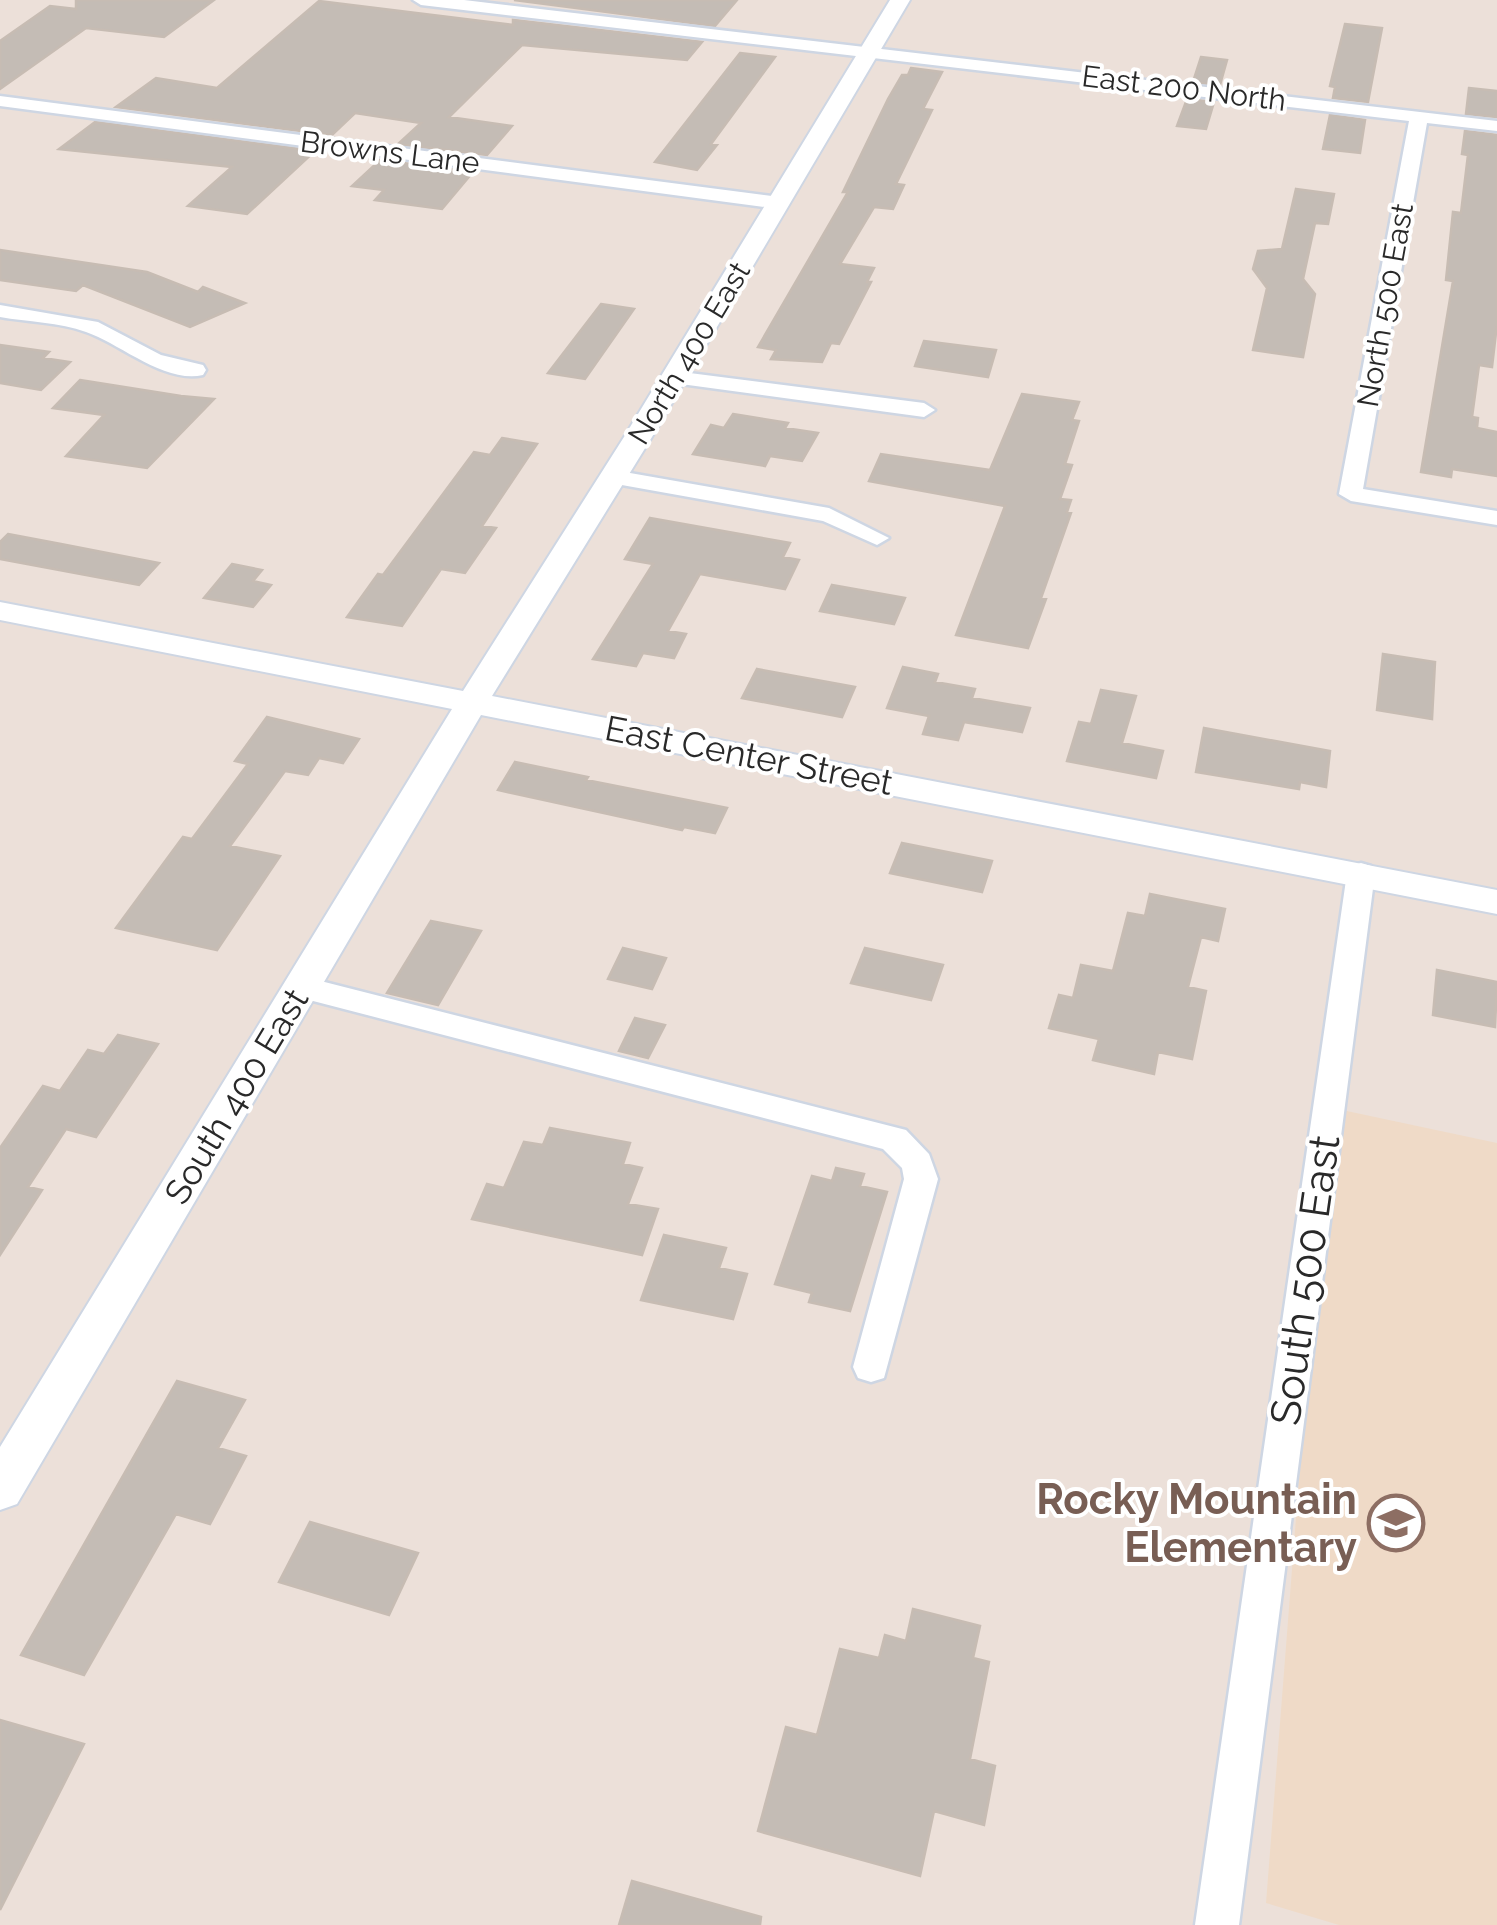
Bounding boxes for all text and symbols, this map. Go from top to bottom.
street label: East 200 North [1080,58,1288,118]
street label: Browns Lane [298,124,482,180]
street label: North 500 East [1350,200,1420,410]
street label: North 400 East [621,256,757,450]
street label: East Center Street [602,707,897,803]
street label: South 400 East [156,981,316,1211]
street label: South 500 East [1260,1132,1350,1428]
place label: Rocky Mountain Elementary [1036,1475,1357,1572]
school or university icon: Rocky Mountain Elementary [1366,1493,1426,1553]

